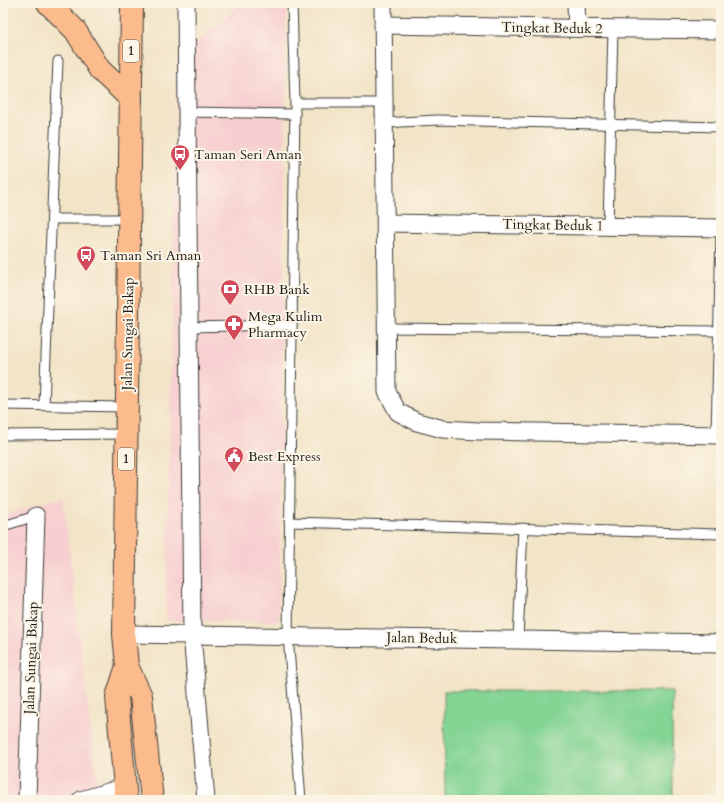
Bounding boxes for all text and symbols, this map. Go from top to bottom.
street label: Tingkat Beduk 2 [501,18,603,38]
road number: 1 [123,40,139,62]
bus stop icon: Taman Seri Aman [169,143,191,171]
place label: Taman Seri Aman [194,145,302,164]
street label: Tingkat Beduk 1 [502,215,604,235]
bus stop icon: Taman Sri Aman [75,244,97,272]
place label: Taman Sri Aman [100,246,202,265]
street label: Jalan Sungai Bakap [117,277,138,393]
bank icon: RHB Bank [219,278,241,306]
place label: RHB Bank [244,280,310,299]
place label: Mega Kulim Pharmacy [248,307,323,342]
pharmacy icon: Mega Kulim Pharmacy [223,313,245,341]
public building icon: Best Express [223,445,245,473]
place label: Best Express [248,447,321,466]
road number: 1 [118,448,134,470]
street label: Jalan Sungai Bakap [19,601,42,717]
street label: Jalan Beduk [385,628,458,648]

